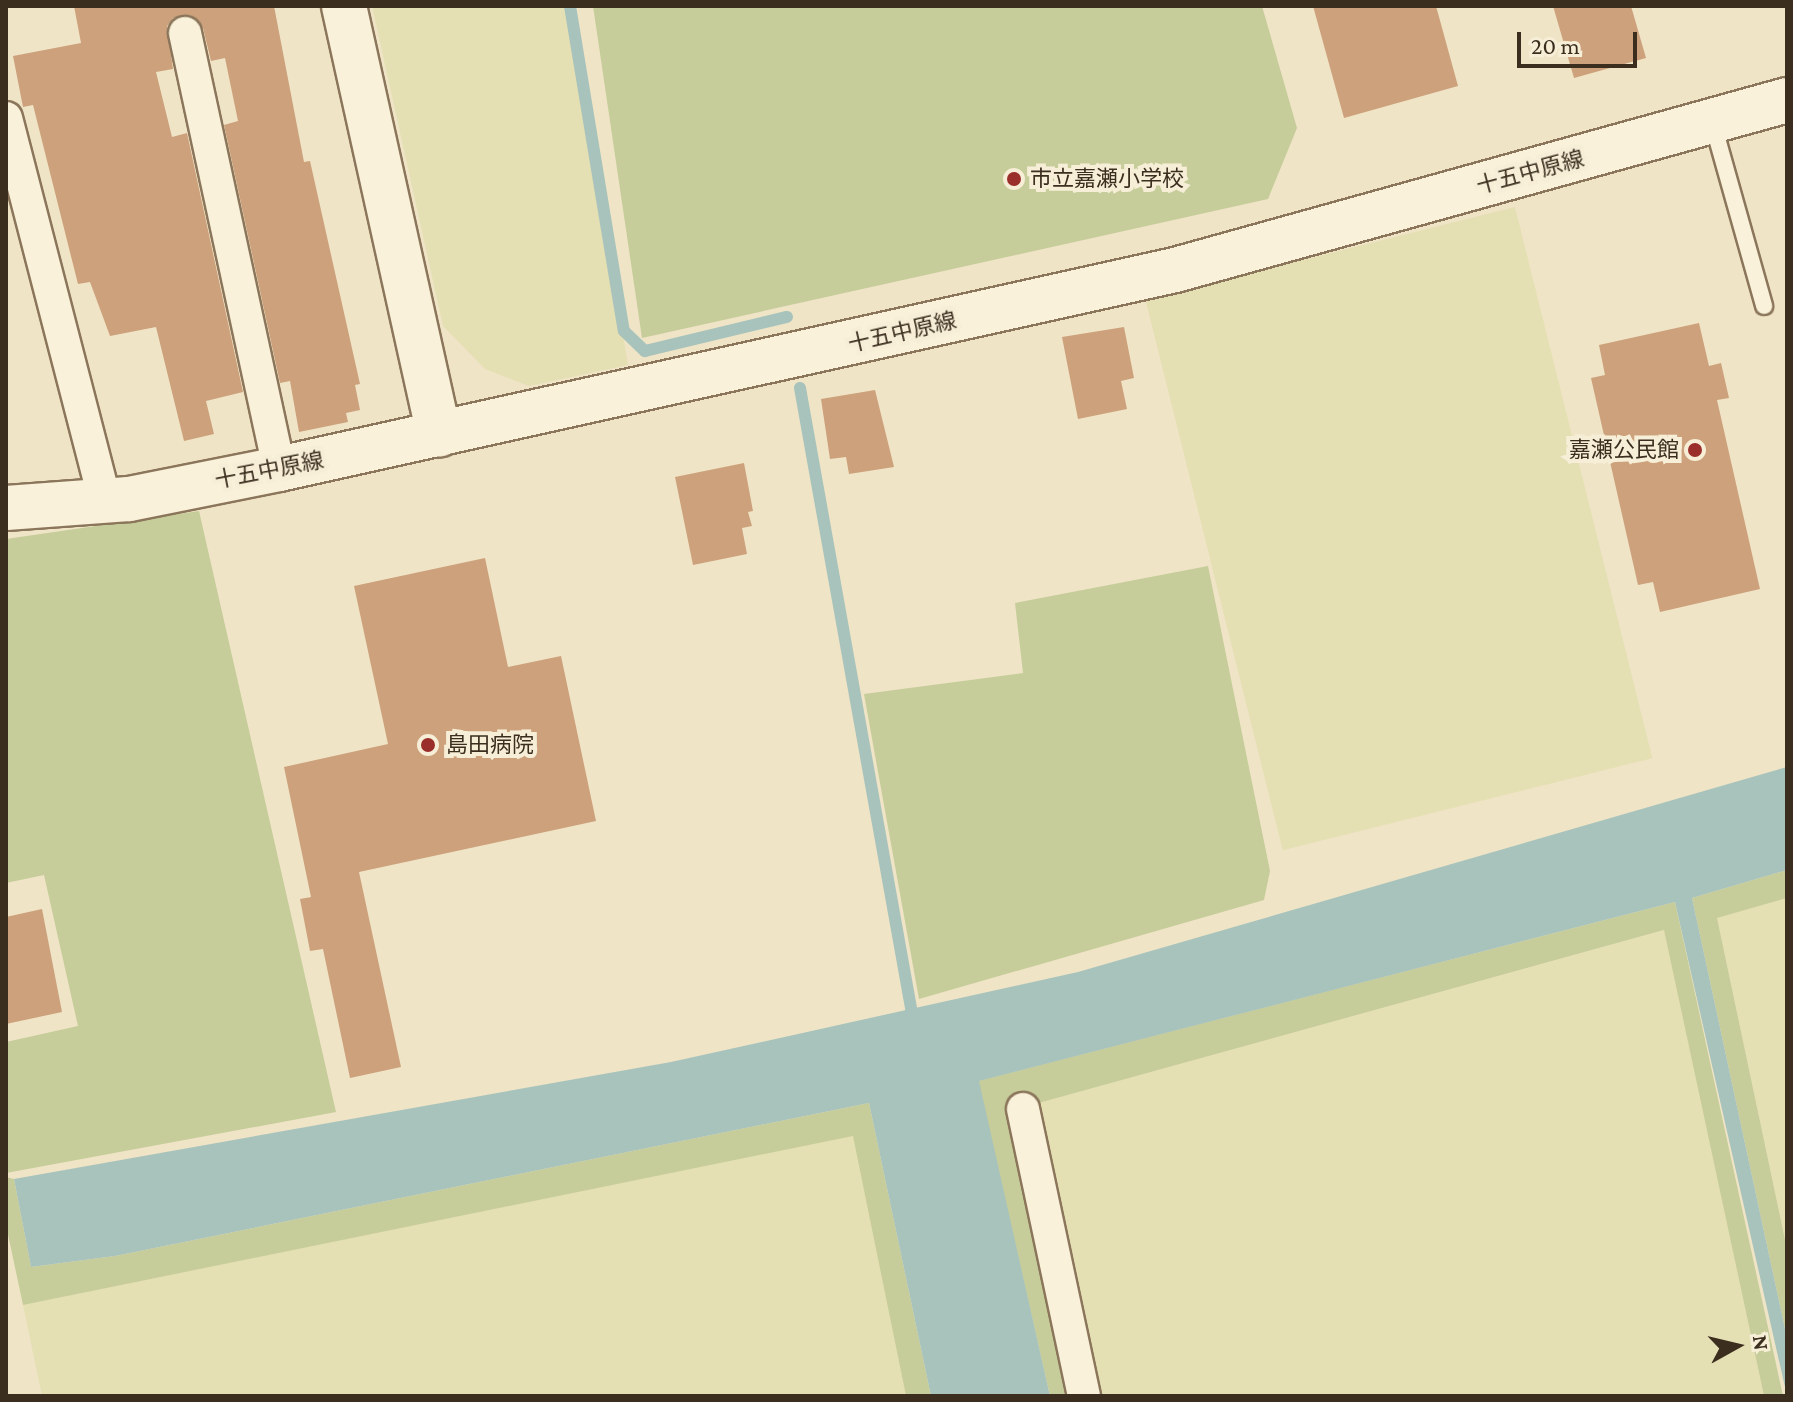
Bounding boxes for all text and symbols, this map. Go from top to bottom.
scale bar [1521,16,1641,66]
text: 20 m [1531,32,1580,59]
street label: 十五中原線 [1473,145,1587,199]
place label: 市立嘉瀬小学校 [1030,166,1184,192]
marker: 市立嘉瀬小学校 [1005,170,1023,188]
street label: 十五中原線 [845,307,959,357]
place label: 嘉瀬公民館 [1569,437,1679,463]
marker: 嘉瀬公民館 [1686,441,1704,459]
street label: 十五中原線 [212,447,326,493]
place label: 島田病院 [446,732,534,758]
marker: 島田病院 [417,734,439,756]
north arrow [1697,1306,1777,1386]
text: N [1748,1333,1775,1352]

